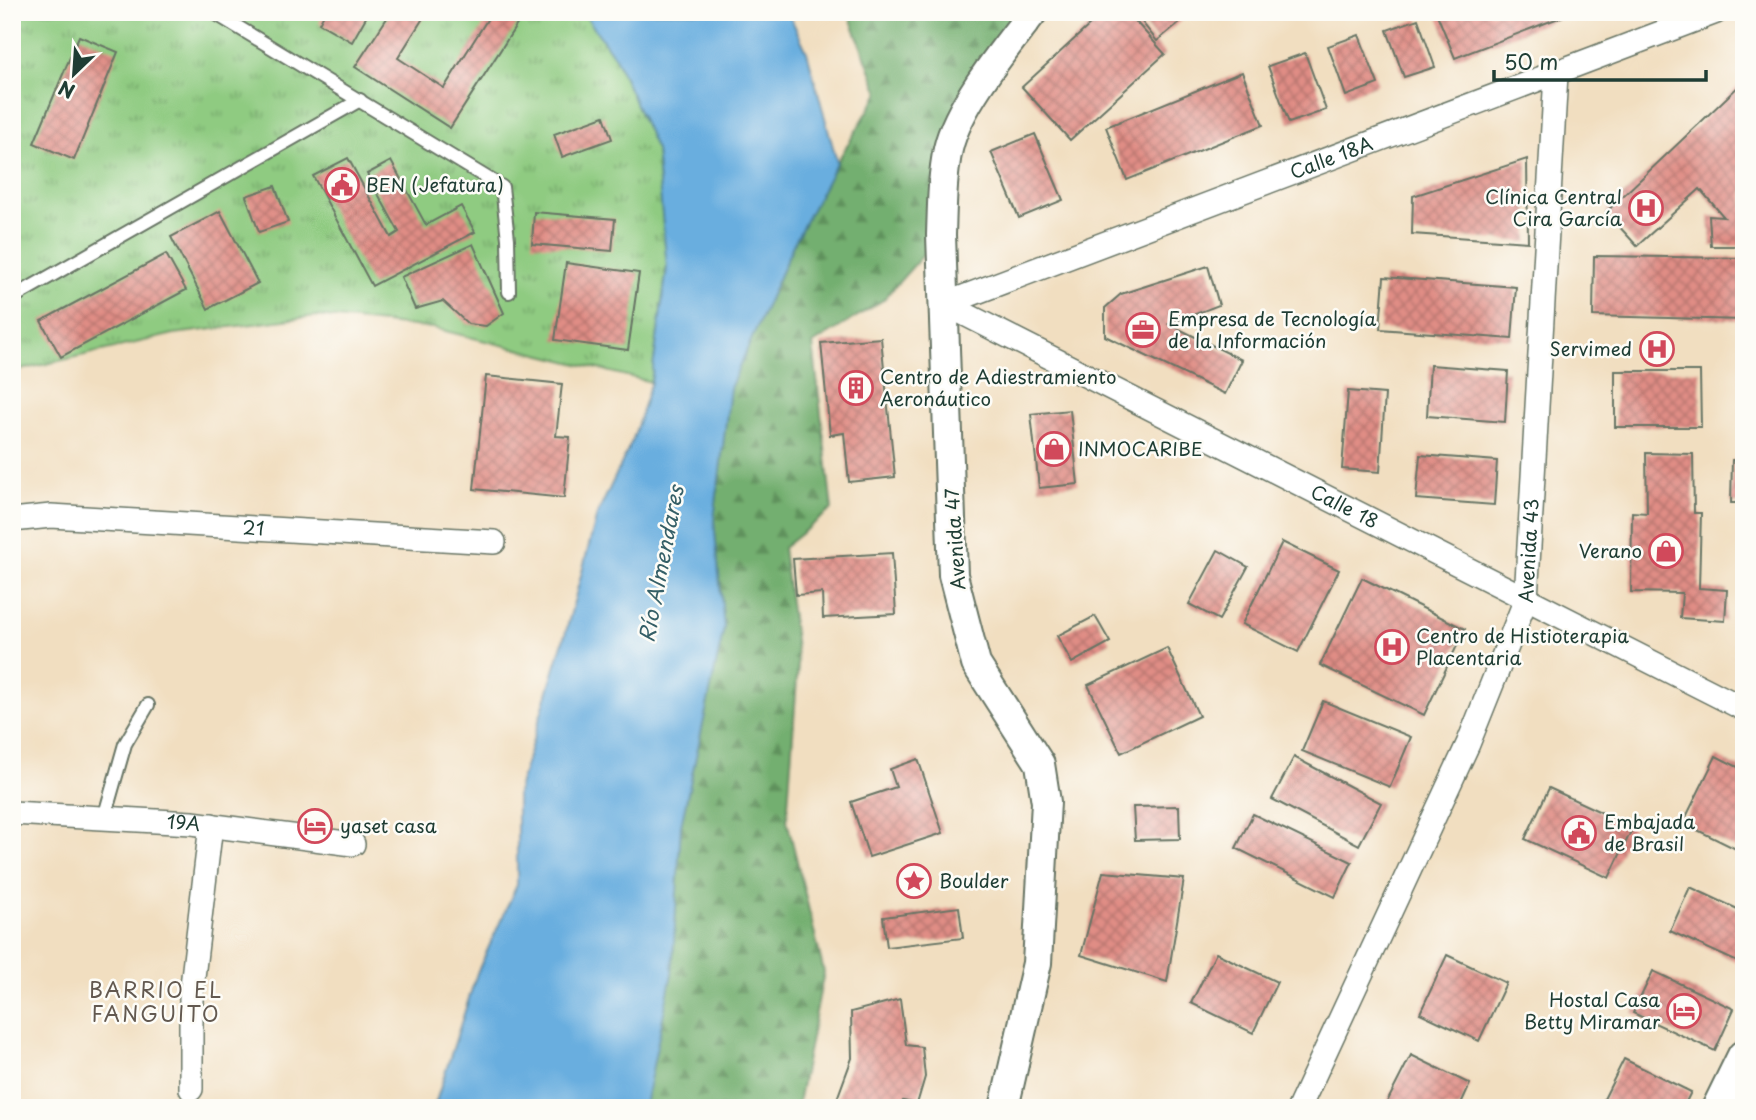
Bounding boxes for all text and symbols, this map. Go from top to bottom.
north arrow [38,38,108,108]
scale bar [1494,38,1705,82]
text: 50 m [1504,45,1558,77]
text: N [54,74,79,106]
street label: Calle 18A [1285,128,1376,185]
public building icon: BEN (Jefatura) [323,166,361,204]
place label: BEN (Jefatura) [366,170,504,198]
place label: Clínica Central Cira García [1485,182,1623,232]
hospital icon: Clínica Central Cira García [1627,189,1665,227]
place label: Empresa de Tecnología de la Información [1168,304,1376,354]
office icon: Empresa de Tecnología de la Información [1124,311,1162,349]
hospital icon: Servimed [1638,330,1676,368]
place label: Servimed [1550,334,1632,362]
place label: Centro de Adiestramiento Aeronáutico [880,362,1117,412]
building icon: Centro de Adiestramiento Aeronáutico [837,369,875,407]
shop icon: INMOCARIBE [1035,430,1073,468]
place label: INMOCARIBE [1078,434,1203,462]
street label: Calle 18 [1306,477,1384,535]
water label: Río Almendares [629,480,691,645]
street label: Avenida 47 [936,487,972,591]
street label: Avenida 43 [1511,498,1545,603]
street label: 21 [242,512,265,542]
shop icon: Verano [1647,532,1685,570]
place label: Verano [1579,536,1642,564]
place label: Centro de Histioterapia Placentaria [1416,621,1629,671]
hospital icon: Centro de Histioterapia Placentaria [1373,628,1411,666]
street label: 19A [166,807,202,837]
hotel icon: yaset casa [296,807,334,845]
place label: Embajada de Brasil [1604,807,1695,857]
place label: yaset casa [340,811,437,839]
public building icon: Embajada de Brasil [1560,814,1598,852]
place icon: Boulder [895,862,933,900]
place label: Boulder [939,866,1009,894]
district label: BARRIO EL FANGUITO [89,973,223,1029]
place label: Hostal Casa Betty Miramar [1524,985,1661,1035]
hotel icon: Hostal Casa Betty Miramar [1665,992,1703,1030]

